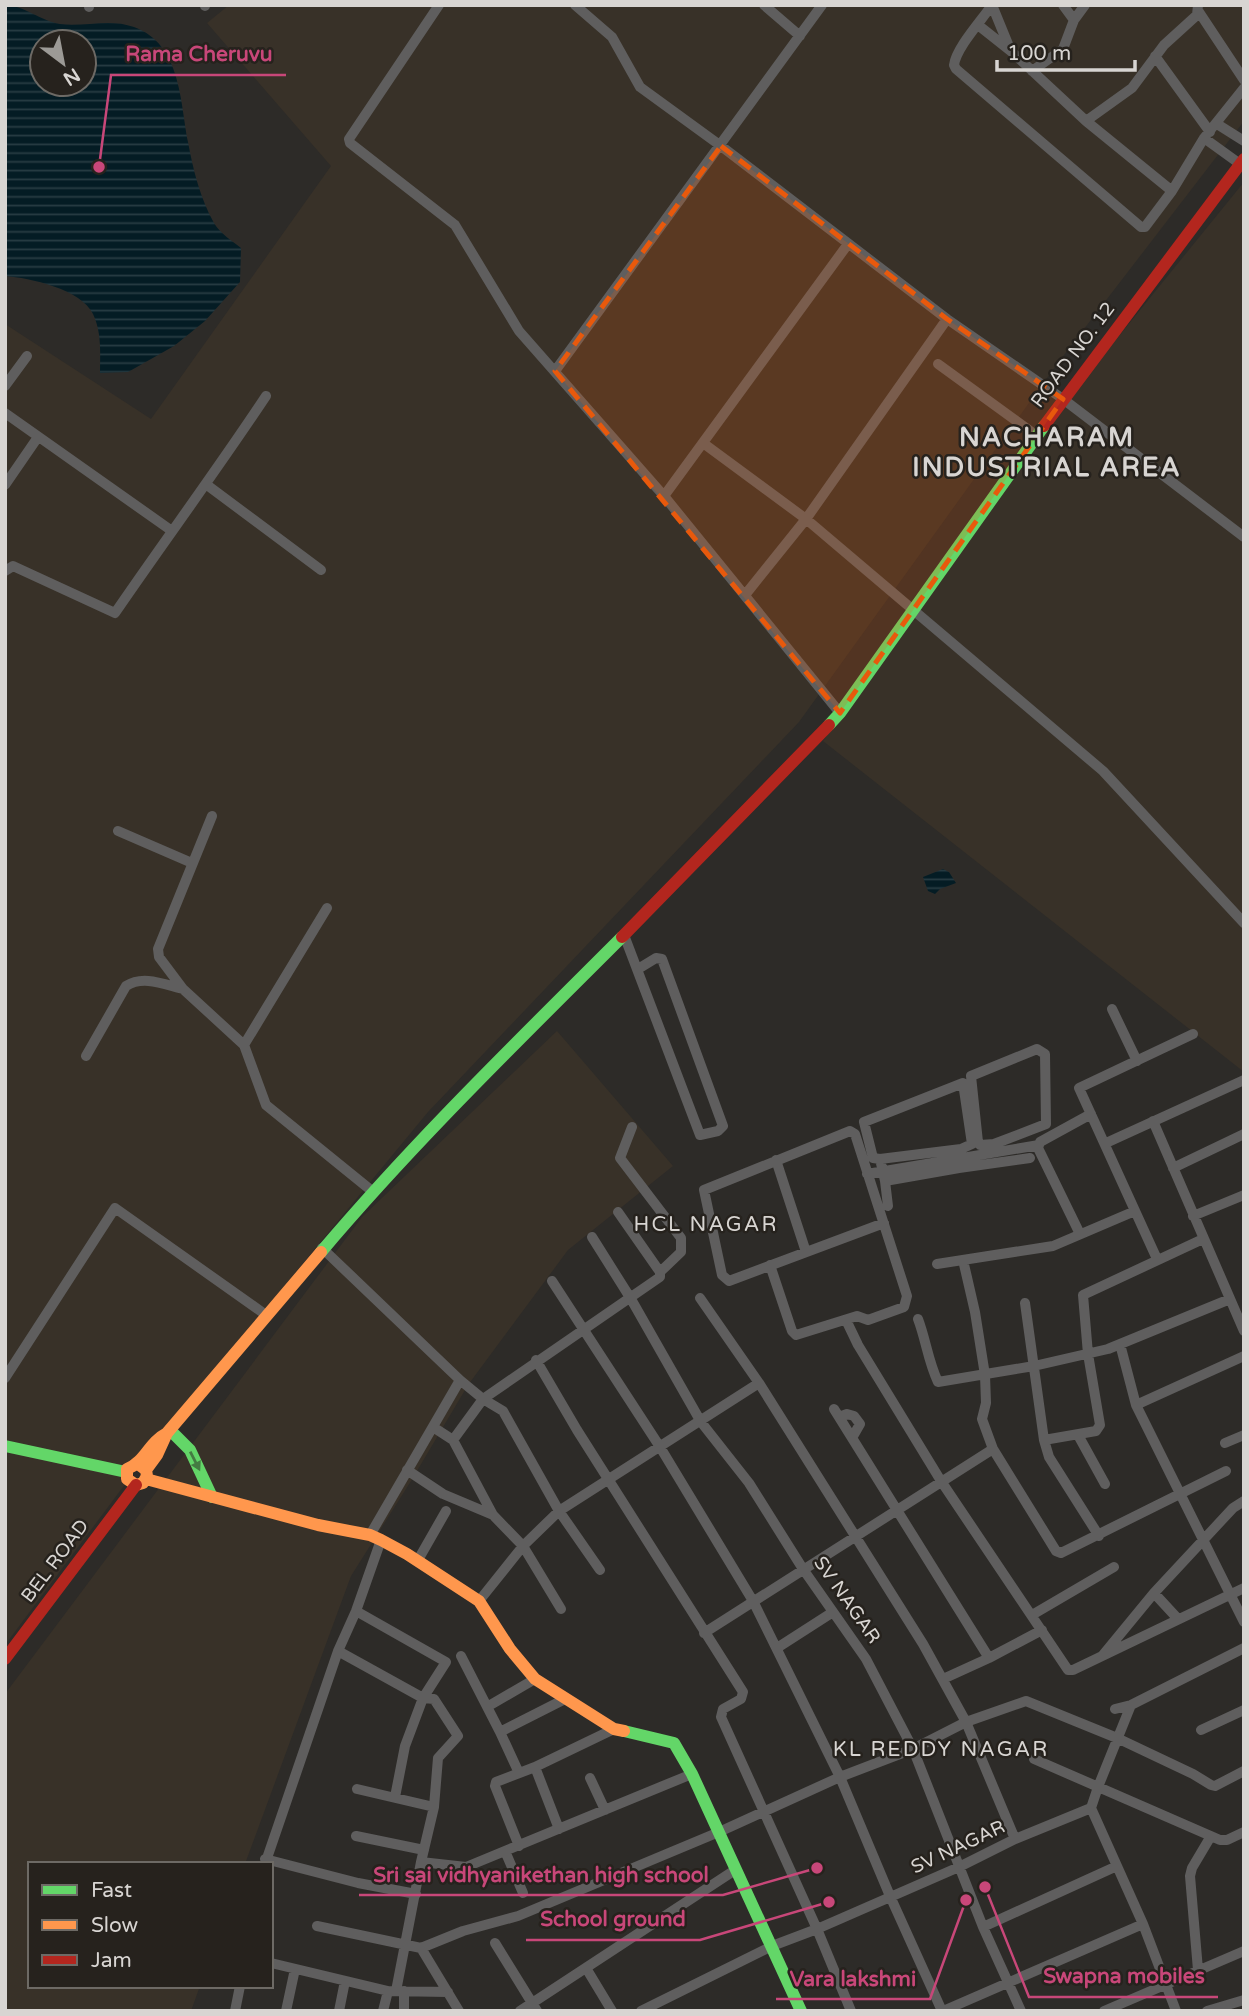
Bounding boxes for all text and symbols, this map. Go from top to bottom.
north arrow [28,28,98,98]
scale bar [997,28,1135,72]
callout: Rama Cheruvu [111,33,286,75]
text: 100 m [1007,41,1071,66]
text: Rama Cheruvu [125,42,273,67]
text: N [59,63,84,90]
street label: ROAD NO. 12 [1026,298,1120,412]
district label: NACHARAM INDUSTRIAL AREA [912,422,1182,483]
district label: HCL NAGAR [634,1212,778,1237]
one-way arrow [189,1451,201,1471]
street label: BEL ROAD [17,1515,93,1607]
street label: SV NAGAR [809,1552,885,1648]
district label: KL REDDY NAGAR [833,1737,1049,1762]
street label: SV NAGAR [908,1816,1008,1878]
callout: Sri sai vidhyanikethan high school [359,1853,723,1895]
legend [28,1862,273,1988]
text: Sri sai vidhyanikethan high school [373,1863,709,1888]
text: Fast [91,1878,132,1903]
callout: School ground [526,1898,700,1940]
text: School ground [540,1907,686,1932]
text: Slow [91,1913,139,1938]
text: Jam [91,1948,132,1973]
callout: Swapna mobiles [1029,1955,1218,1997]
callout: Vara lakshmi [776,1957,930,1999]
text: Swapna mobiles [1043,1964,1205,1989]
text: Vara lakshmi [790,1967,916,1992]

